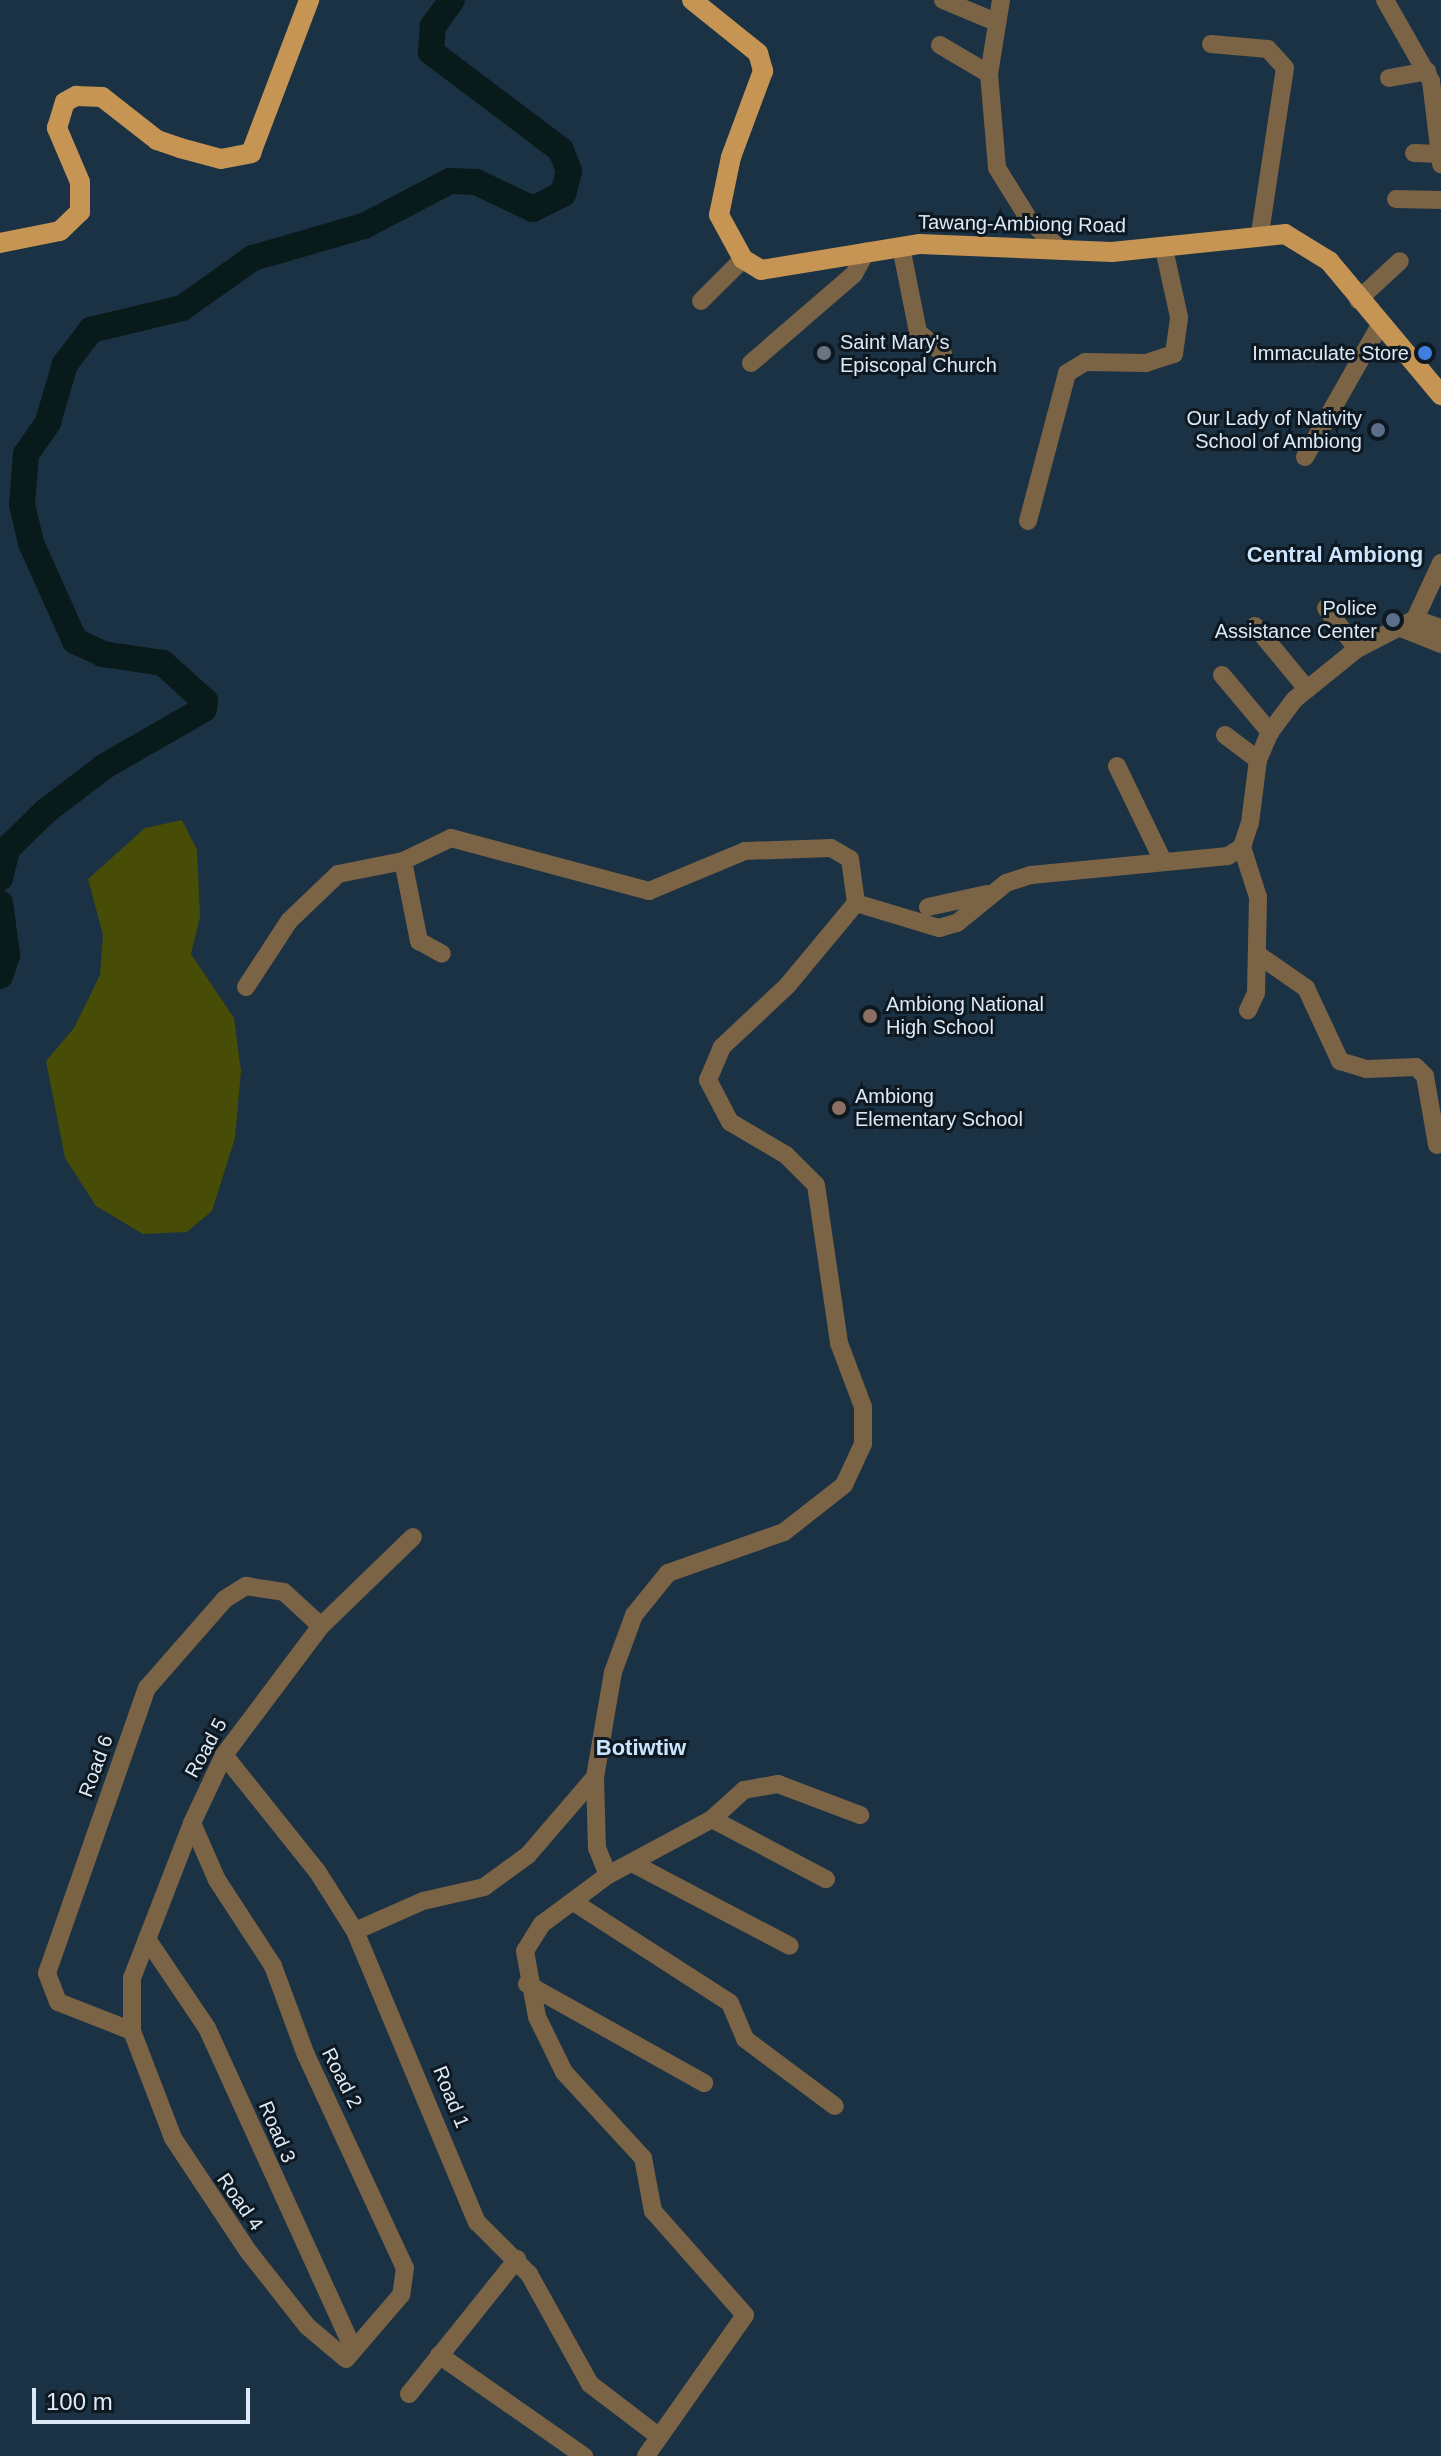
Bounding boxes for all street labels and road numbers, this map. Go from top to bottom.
street label: Tawang-Ambiong Road [918,210,1126,238]
street label: Road 5 [180,1714,232,1782]
street label: Road 6 [74,1732,118,1800]
street label: Road 2 [317,2044,367,2112]
street label: Road 1 [428,2063,474,2131]
street label: Road 3 [253,2098,301,2166]
street label: Road 4 [212,2169,268,2235]

